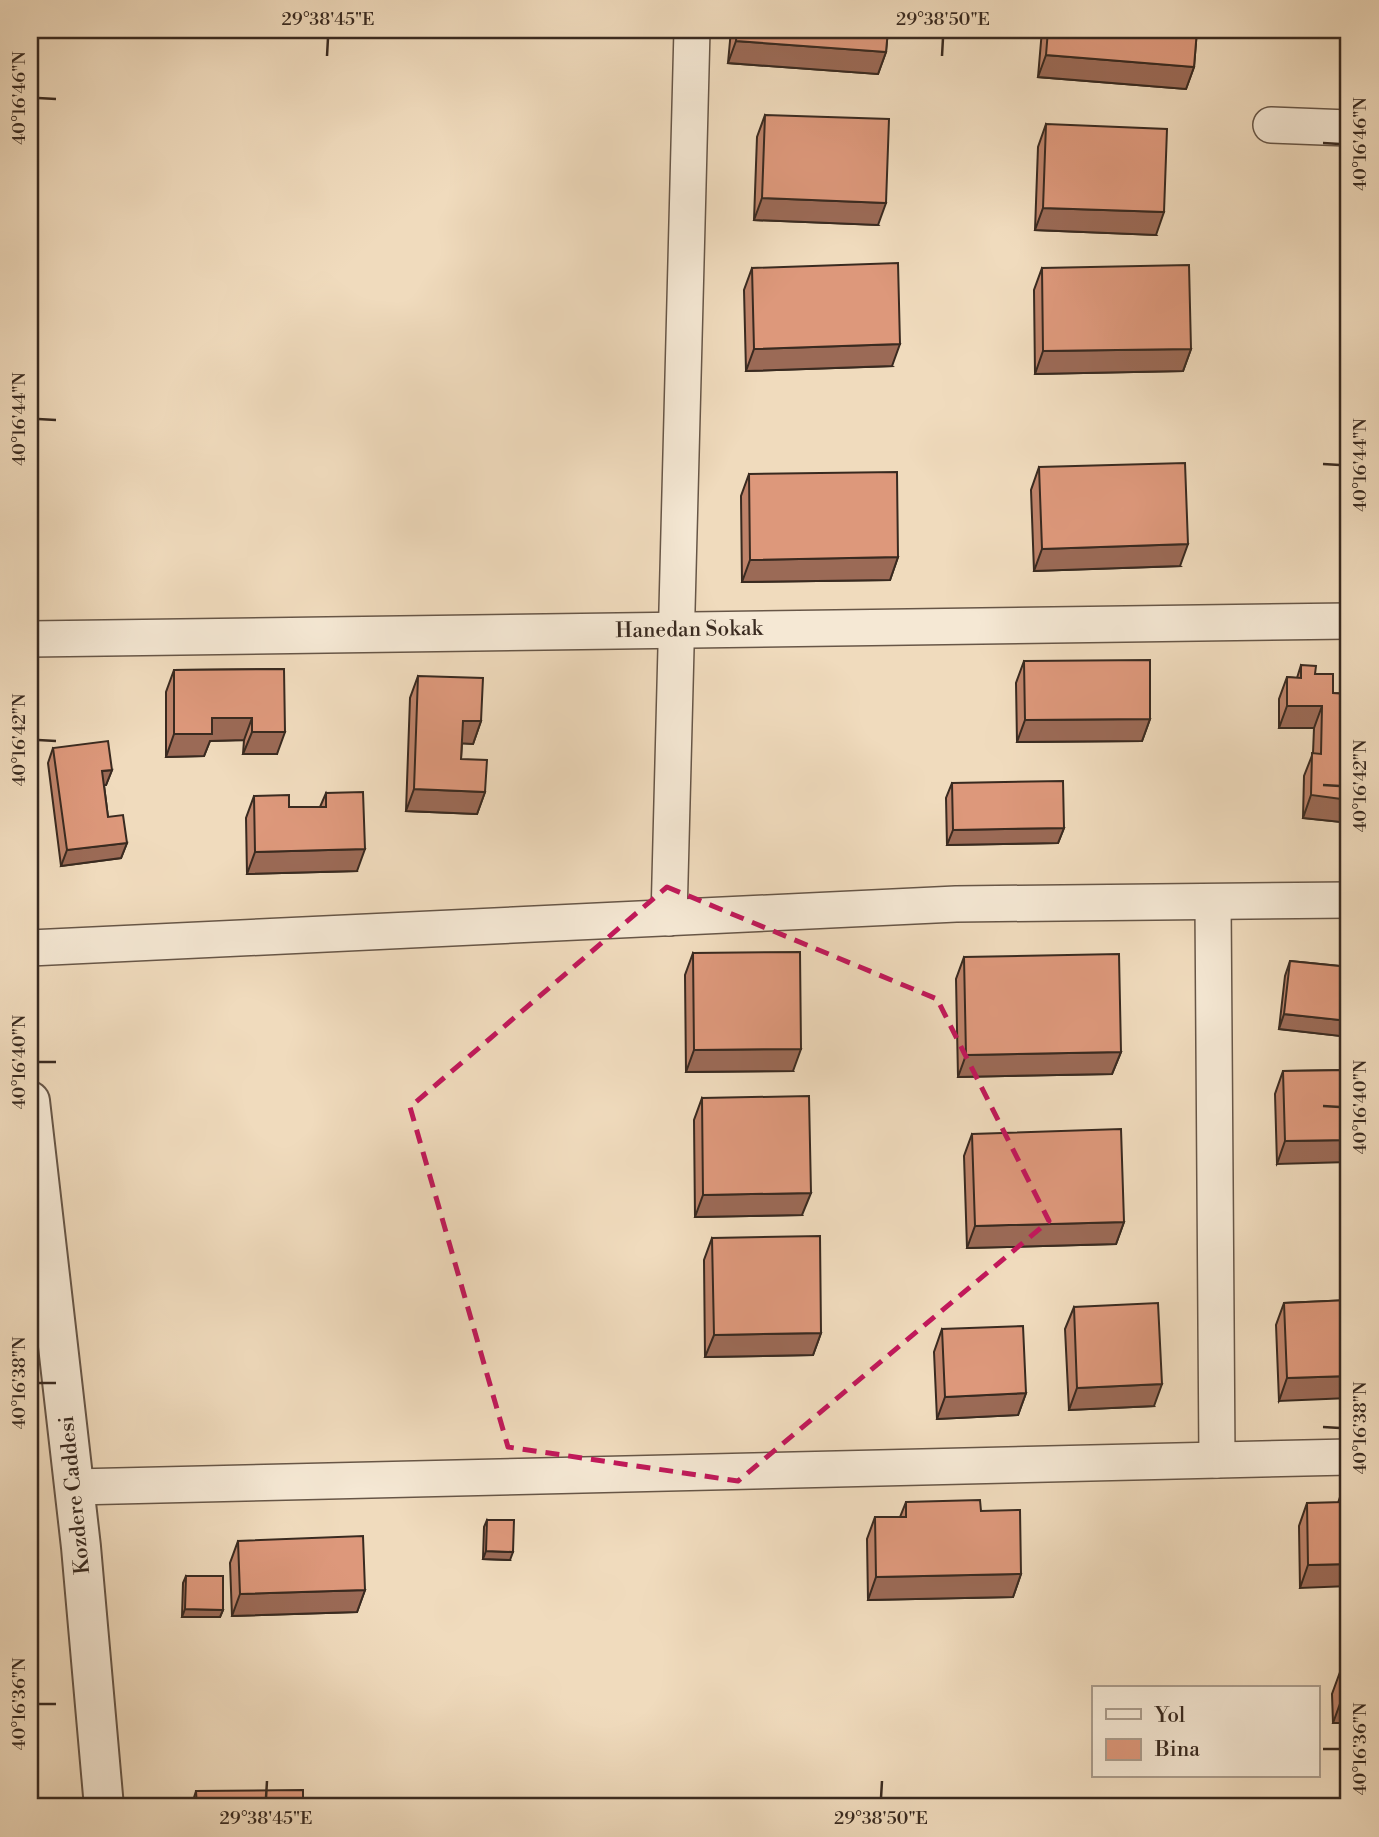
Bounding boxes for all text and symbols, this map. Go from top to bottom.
text: 29°38'45"E [282,8,374,31]
text: 29°38'50"E [896,8,990,31]
text: 40°16'46"N [8,51,31,145]
text: 40°16'46"N [1349,97,1372,191]
text: 40°16'44"N [8,372,31,466]
text: 40°16'44"N [1349,418,1372,512]
street label: Hanedan Sokak [615,616,764,644]
text: 40°16'42"N [8,693,31,786]
text: 40°16'42"N [1349,739,1372,832]
text: 40°16'40"N [8,1014,31,1109]
text: 40°16'40"N [1349,1059,1372,1154]
text: 40°16'38"N [8,1336,31,1429]
text: 40°16'38"N [1349,1381,1372,1474]
street label: Kozdere Caddesi [54,1414,96,1575]
text: 40°16'36"N [8,1657,31,1750]
legend [1092,1686,1320,1778]
text: 40°16'36"N [1349,1702,1372,1795]
text: Yol [1154,1703,1185,1729]
text: Bina [1154,1737,1200,1763]
text: 29°38'45"E [220,1807,312,1830]
text: 29°38'50"E [834,1807,928,1830]

